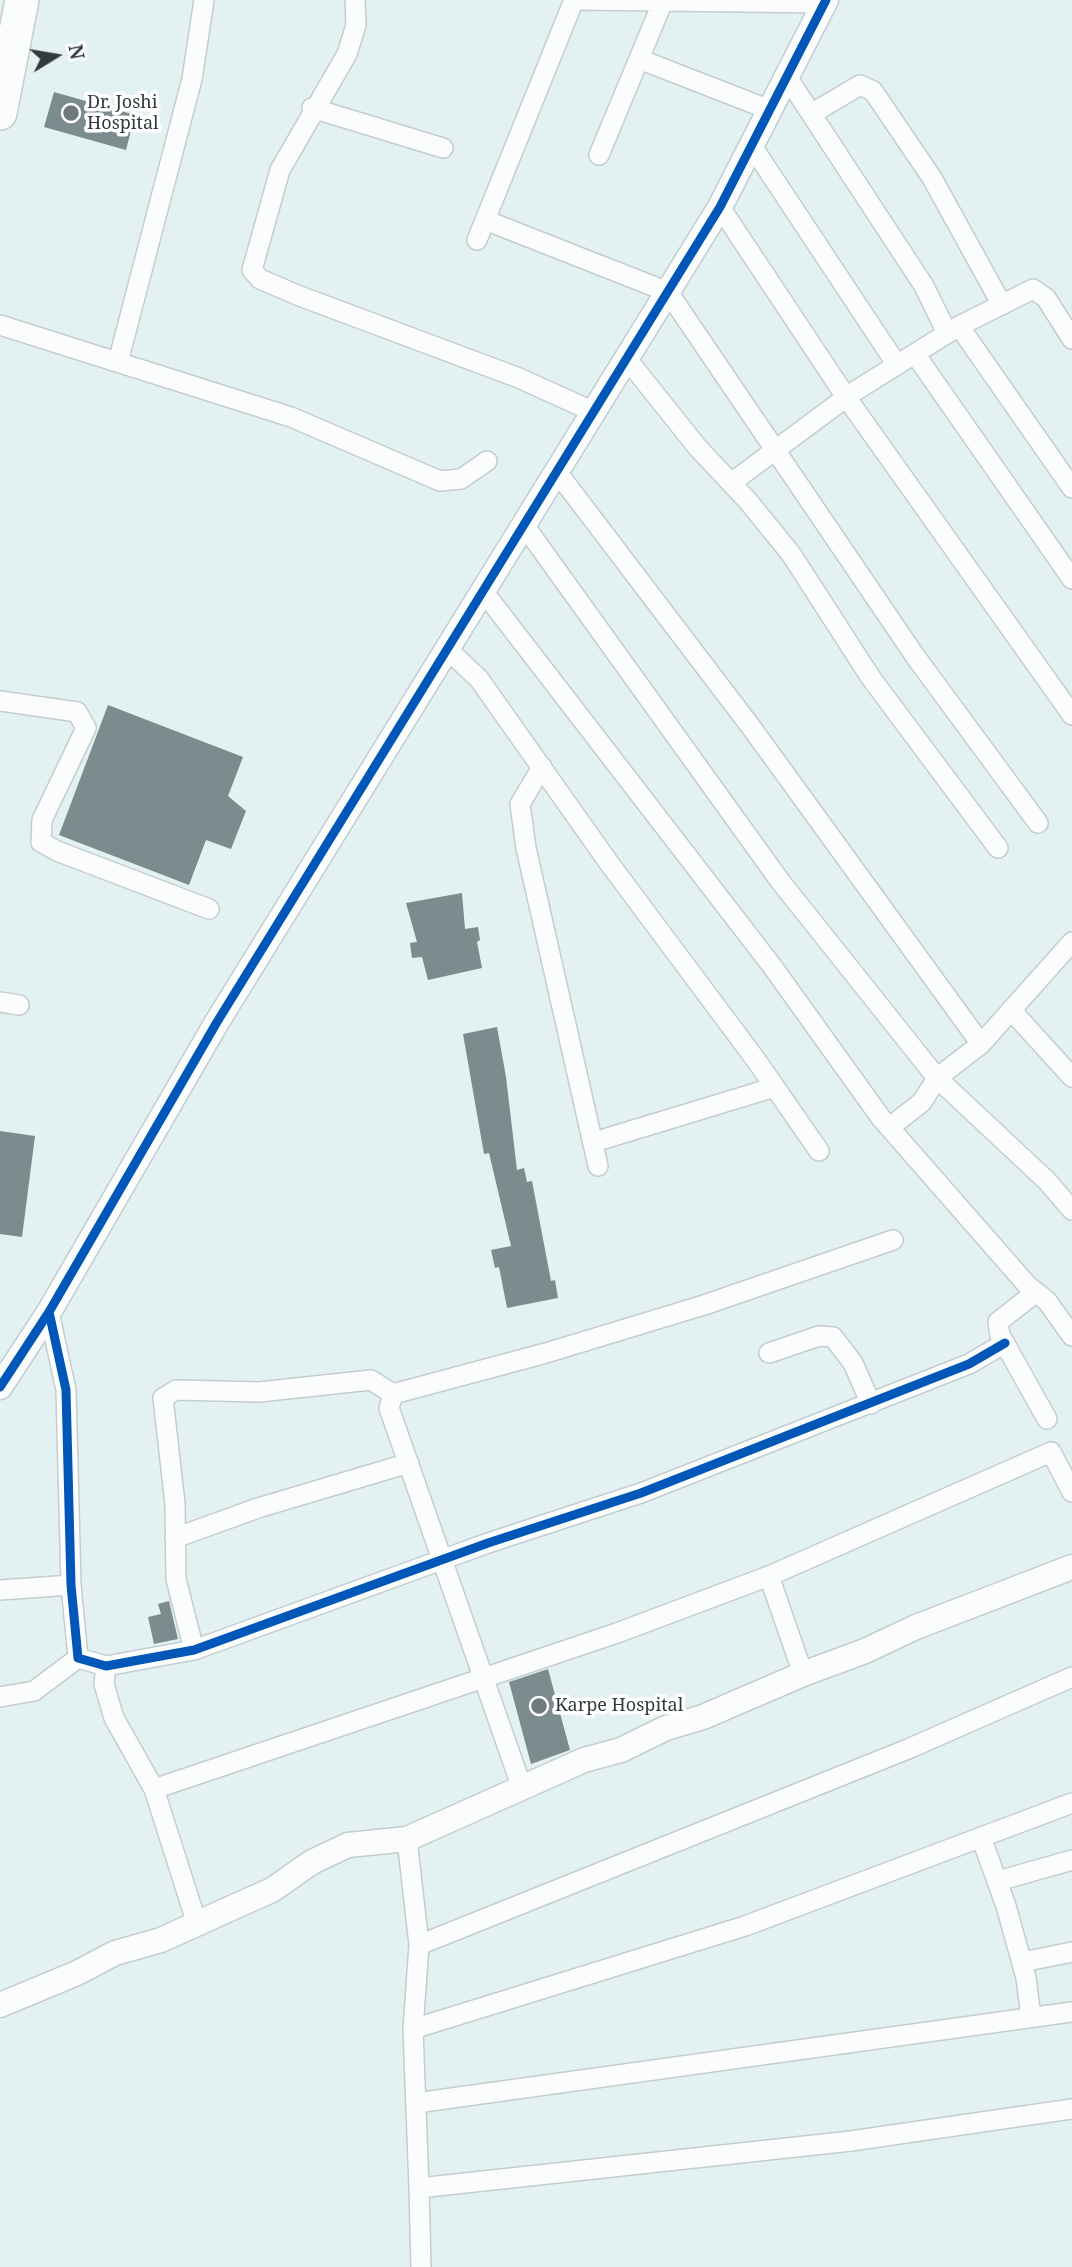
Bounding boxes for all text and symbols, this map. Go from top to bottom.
north arrow [21,21,91,91]
text: N [62,42,91,62]
place label: Dr. Joshi Hospital [87,92,159,134]
marker: Dr. Joshi Hospital [61,103,81,123]
place label: Karpe Hospital [555,1695,683,1717]
marker: Karpe Hospital [529,1696,549,1716]

